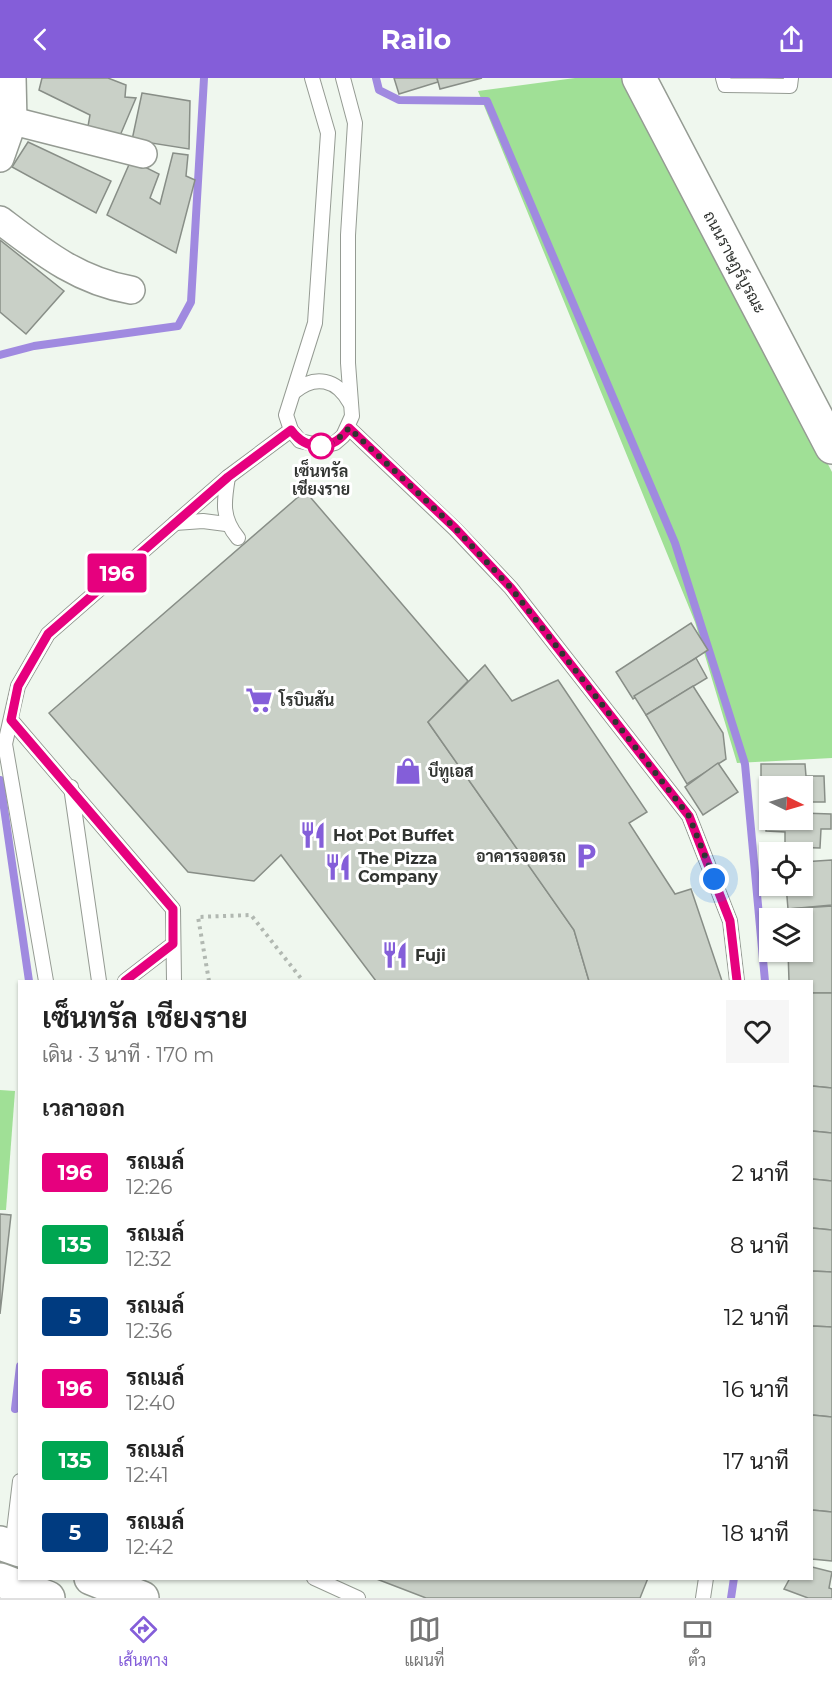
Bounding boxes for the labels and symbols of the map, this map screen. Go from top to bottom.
street label: ถนนราษฎร์บูรณะ [698,206,772,318]
marker: เซ็นทรัล เชียงราย [308,433,334,459]
place label: เซ็นทรัล เชียงราย [292,458,350,499]
line badge: 196 [82,554,152,592]
supermarket icon: โรบินสัน [244,685,274,715]
place label: โรบินสัน [278,689,334,710]
shop icon: บีทูเอส [393,756,423,786]
place label: บีทูเอส [428,761,474,784]
north arrow [759,776,813,830]
restaurant icon: Hot Pot Buffet [298,820,328,850]
place label: Hot Pot Buffet [333,826,454,845]
parking icon: อาคารจอดรถ [571,841,601,871]
place label: อาคารจอดรถ [476,847,566,866]
place label: The Pizza Company [358,849,438,886]
restaurant icon: The Pizza Company [323,852,353,882]
your location [699,864,729,894]
restaurant icon: Fuji [380,940,410,970]
place label: Fuji [415,946,446,965]

